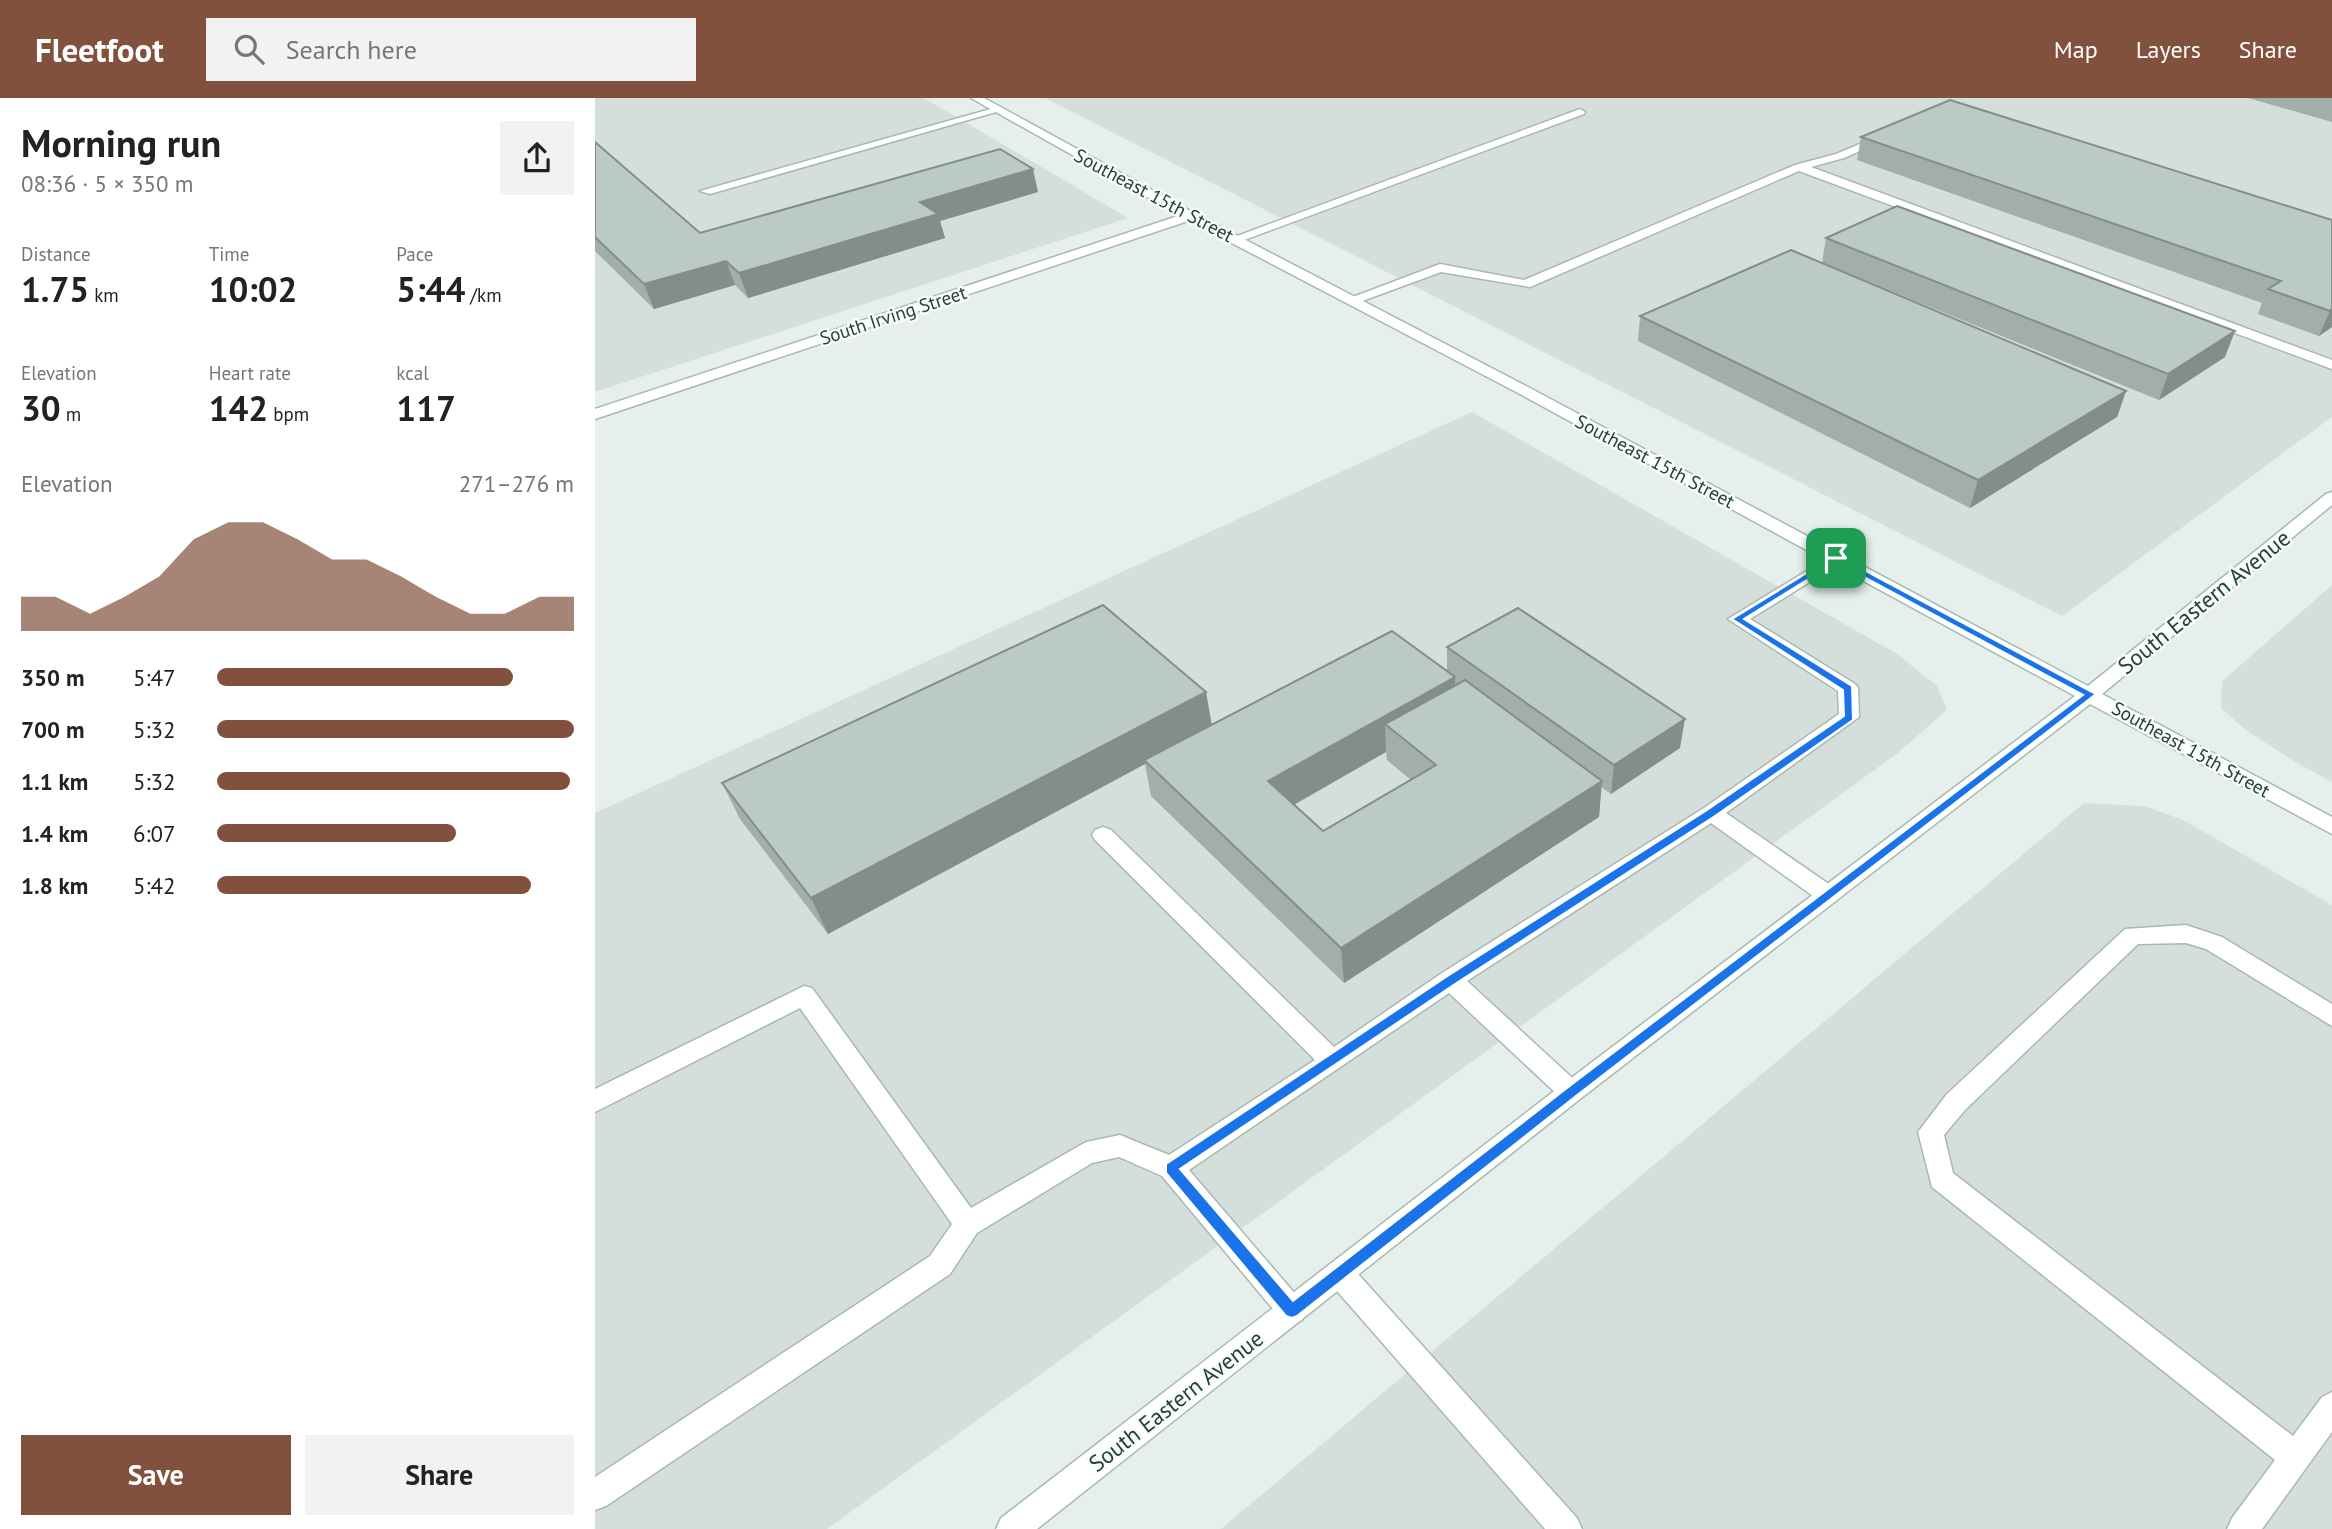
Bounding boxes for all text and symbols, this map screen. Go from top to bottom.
search box [206,18,696,81]
text: Fleetfoot [35,28,164,71]
icon: search [230,30,268,68]
text: Search here [286,33,417,66]
text: Map [2054,34,2098,65]
text: Layers [2136,34,2201,65]
text: Share [2239,34,2297,65]
text: Morning run [21,118,221,167]
button: share [500,121,574,195]
street label: Southeast 15th Street [1070,143,1238,247]
text: 08:36 · 5 × 350 m [21,169,193,198]
text: Distance [21,242,91,266]
text: Time [209,242,249,266]
text: Pace [396,242,434,266]
text: 1.75 [21,266,89,312]
text: 10:02 [209,266,297,312]
text: 5:44 [396,266,465,312]
street label: South Irving Street [817,280,970,350]
text: km [89,283,119,307]
text: /km [465,283,502,307]
text: Elevation [21,361,97,385]
text: Heart rate [209,361,291,385]
text: kcal [396,361,429,385]
text: 30 [21,385,61,431]
text: 142 [209,385,268,431]
text: 117 [396,385,456,431]
text: m [61,402,81,426]
text: bpm [268,402,309,426]
street label: Southeast 15th Street [1571,409,1739,513]
text: Elevation [21,469,113,498]
text: 271–276 m [459,469,574,498]
street label: South Eastern Avenue [2112,523,2296,680]
pin [1806,528,1866,588]
icon: arrive [1817,539,1855,577]
text: 350 m [21,663,84,692]
text: 5:47 [133,663,176,692]
street label: Southeast 15th Street [2108,696,2275,803]
text: 700 m [21,715,84,744]
text: 5:32 [133,715,176,744]
text: 1.1 km [21,767,88,796]
text: 5:32 [133,767,176,796]
text: 1.4 km [21,819,88,848]
text: 6:07 [133,819,176,848]
text: 1.8 km [21,871,88,900]
text: 5:42 [133,871,176,900]
street label: South Eastern Avenue [1083,1323,1269,1478]
button: Save [21,1435,291,1515]
button: Share [305,1435,574,1515]

